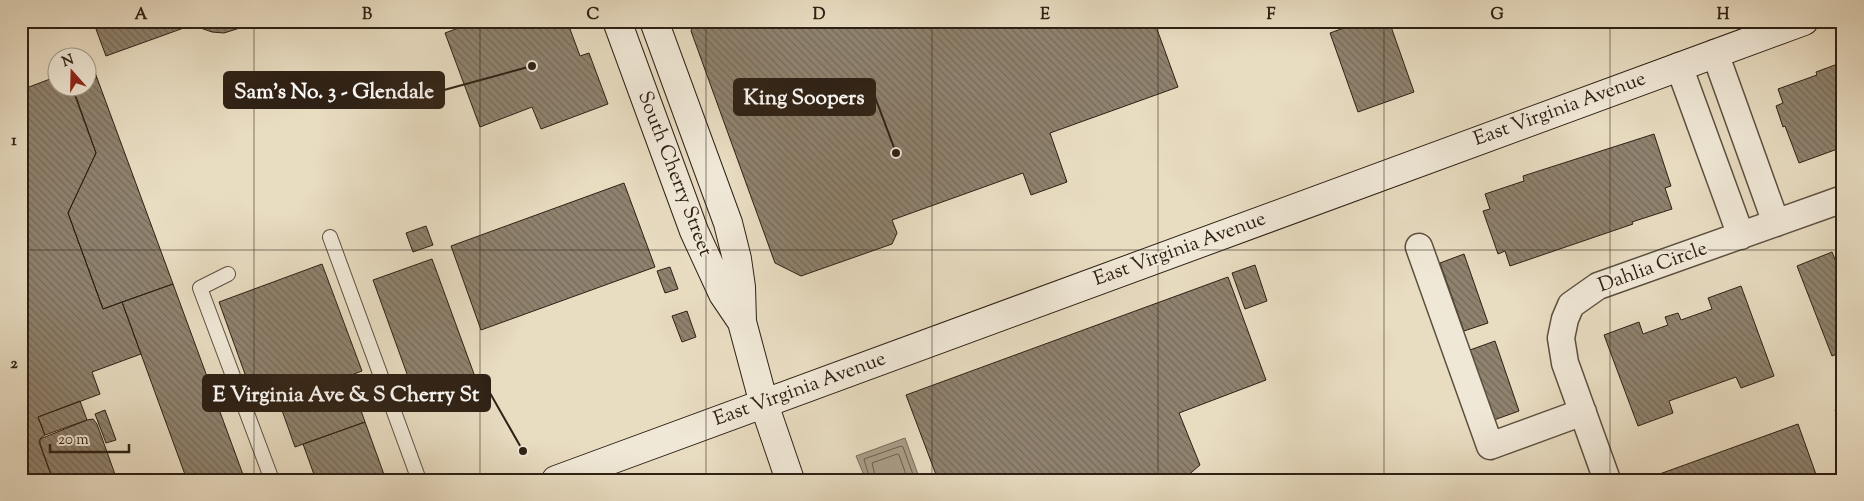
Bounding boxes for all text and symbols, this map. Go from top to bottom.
text: A [135,4,148,27]
text: B [362,4,372,27]
text: C [587,4,600,27]
text: D [813,4,826,27]
text: E [1040,4,1050,27]
text: F [1267,4,1276,27]
text: G [1490,4,1504,27]
text: H [1717,4,1730,27]
north arrow [48,48,98,98]
text: N [60,50,77,73]
street label: East Virginia Avenue [1470,65,1650,155]
callout: Sam's No. 3 - Glendale [224,72,444,108]
text: Sam's No. 3 - Glendale [234,78,434,108]
callout: King Soopers [734,79,875,115]
text: King Soopers [744,84,864,114]
street label: South Cherry Street [629,87,719,261]
text: 1 [11,130,17,153]
street label: East Virginia Avenue [1090,205,1270,295]
street label: Dahlia Circle [1594,235,1712,301]
street label: East Virginia Avenue [710,345,890,435]
text: 2 [10,353,18,376]
callout: E Virginia Ave & S Cherry St [203,375,490,411]
text: E Virginia Ave & S Cherry St [213,381,480,411]
scale bar [50,421,129,453]
text: 20 m [58,430,89,451]

